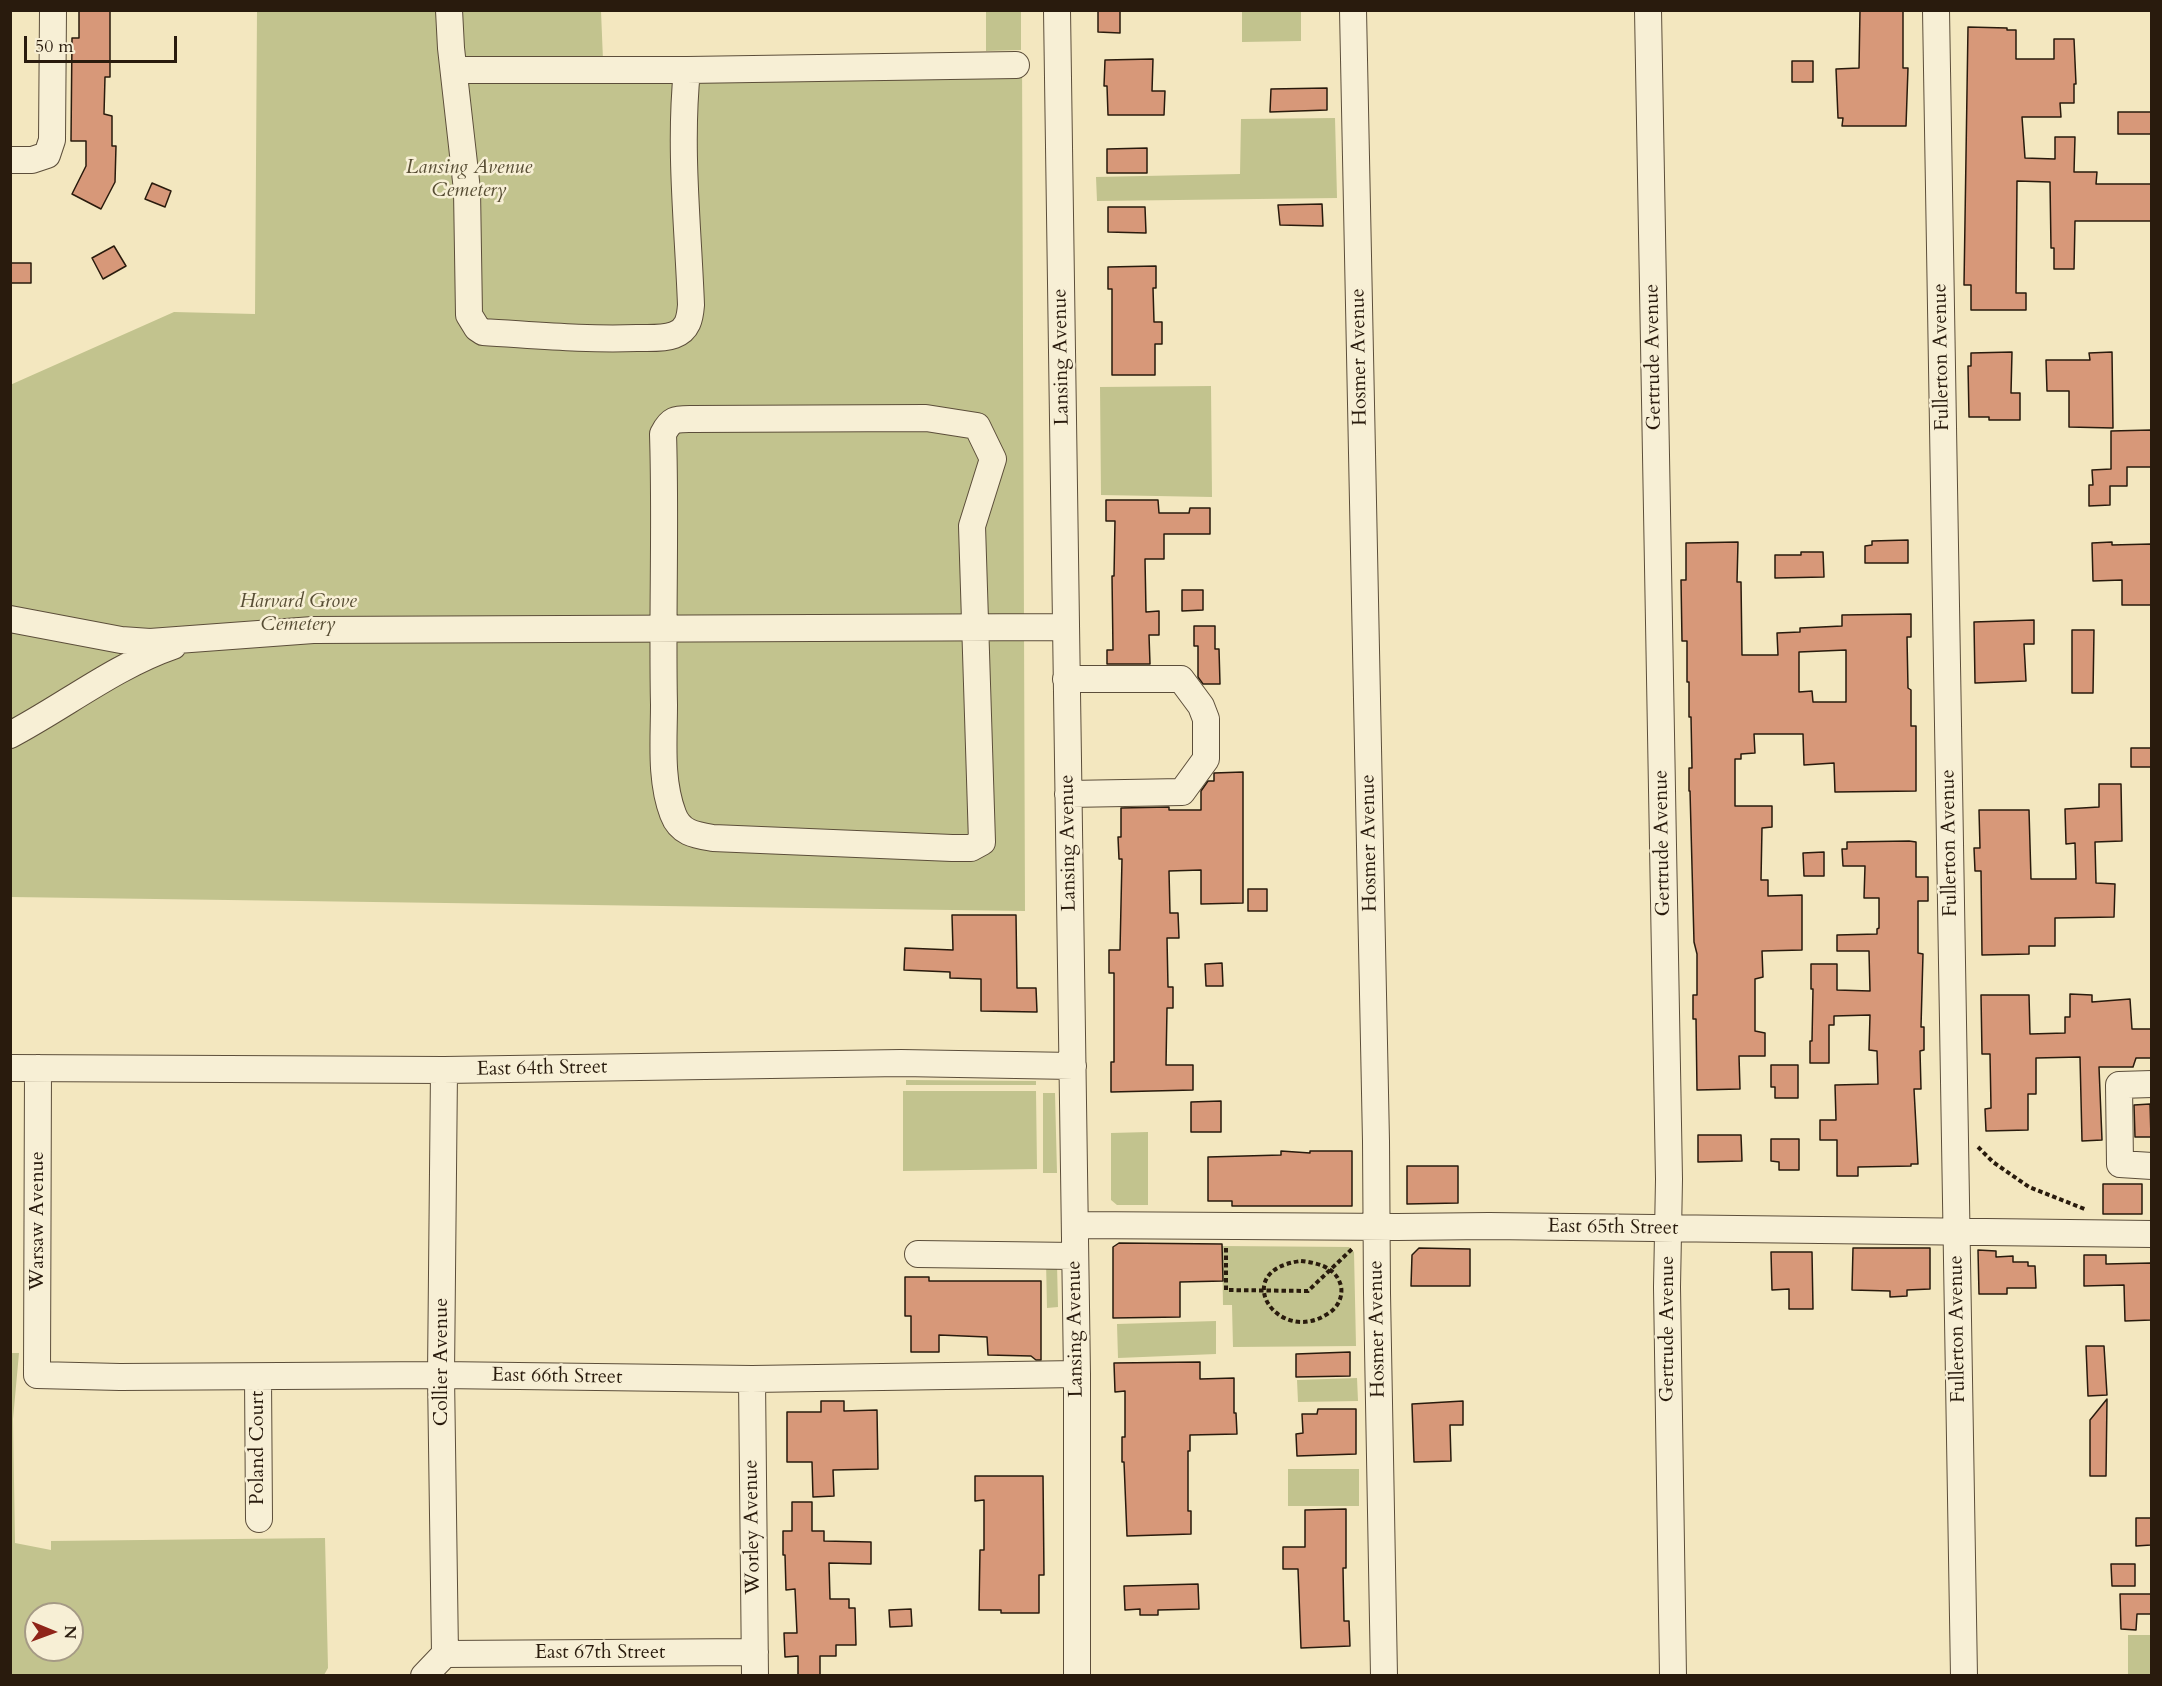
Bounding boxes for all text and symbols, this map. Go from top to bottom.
scale bar [27,24,180,62]
text: 50 m [35,34,74,59]
park label: Lansing Avenue Cemetery [406,156,532,203]
street label: Gertrude Avenue [1641,283,1667,431]
street label: Fullerton Avenue [1929,283,1955,431]
street label: Lansing Avenue [1049,288,1075,426]
street label: Hosmer Avenue [1347,288,1373,426]
park label: Harvard Grove Cemetery [239,590,357,637]
street label: Gertrude Avenue [1650,769,1676,917]
street label: Fullerton Avenue [1937,769,1963,917]
street label: Lansing Avenue [1056,774,1082,912]
street label: Hosmer Avenue [1357,774,1383,912]
street label: East 64th Street [476,1056,608,1082]
street label: Warsaw Avenue [26,1151,50,1291]
street label: East 65th Street [1547,1215,1679,1241]
street label: Fullerton Avenue [1945,1255,1971,1403]
street label: Gertrude Avenue [1656,1256,1680,1402]
street label: Lansing Avenue [1063,1260,1089,1398]
street label: Hosmer Avenue [1365,1260,1391,1398]
street label: Collier Avenue [430,1298,454,1426]
street label: East 66th Street [491,1364,623,1390]
street label: Poland Court [246,1391,270,1505]
street label: Worley Avenue [740,1459,766,1595]
north arrow [24,1602,84,1662]
text: N [59,1625,81,1639]
street label: East 67th Street [535,1641,665,1665]

